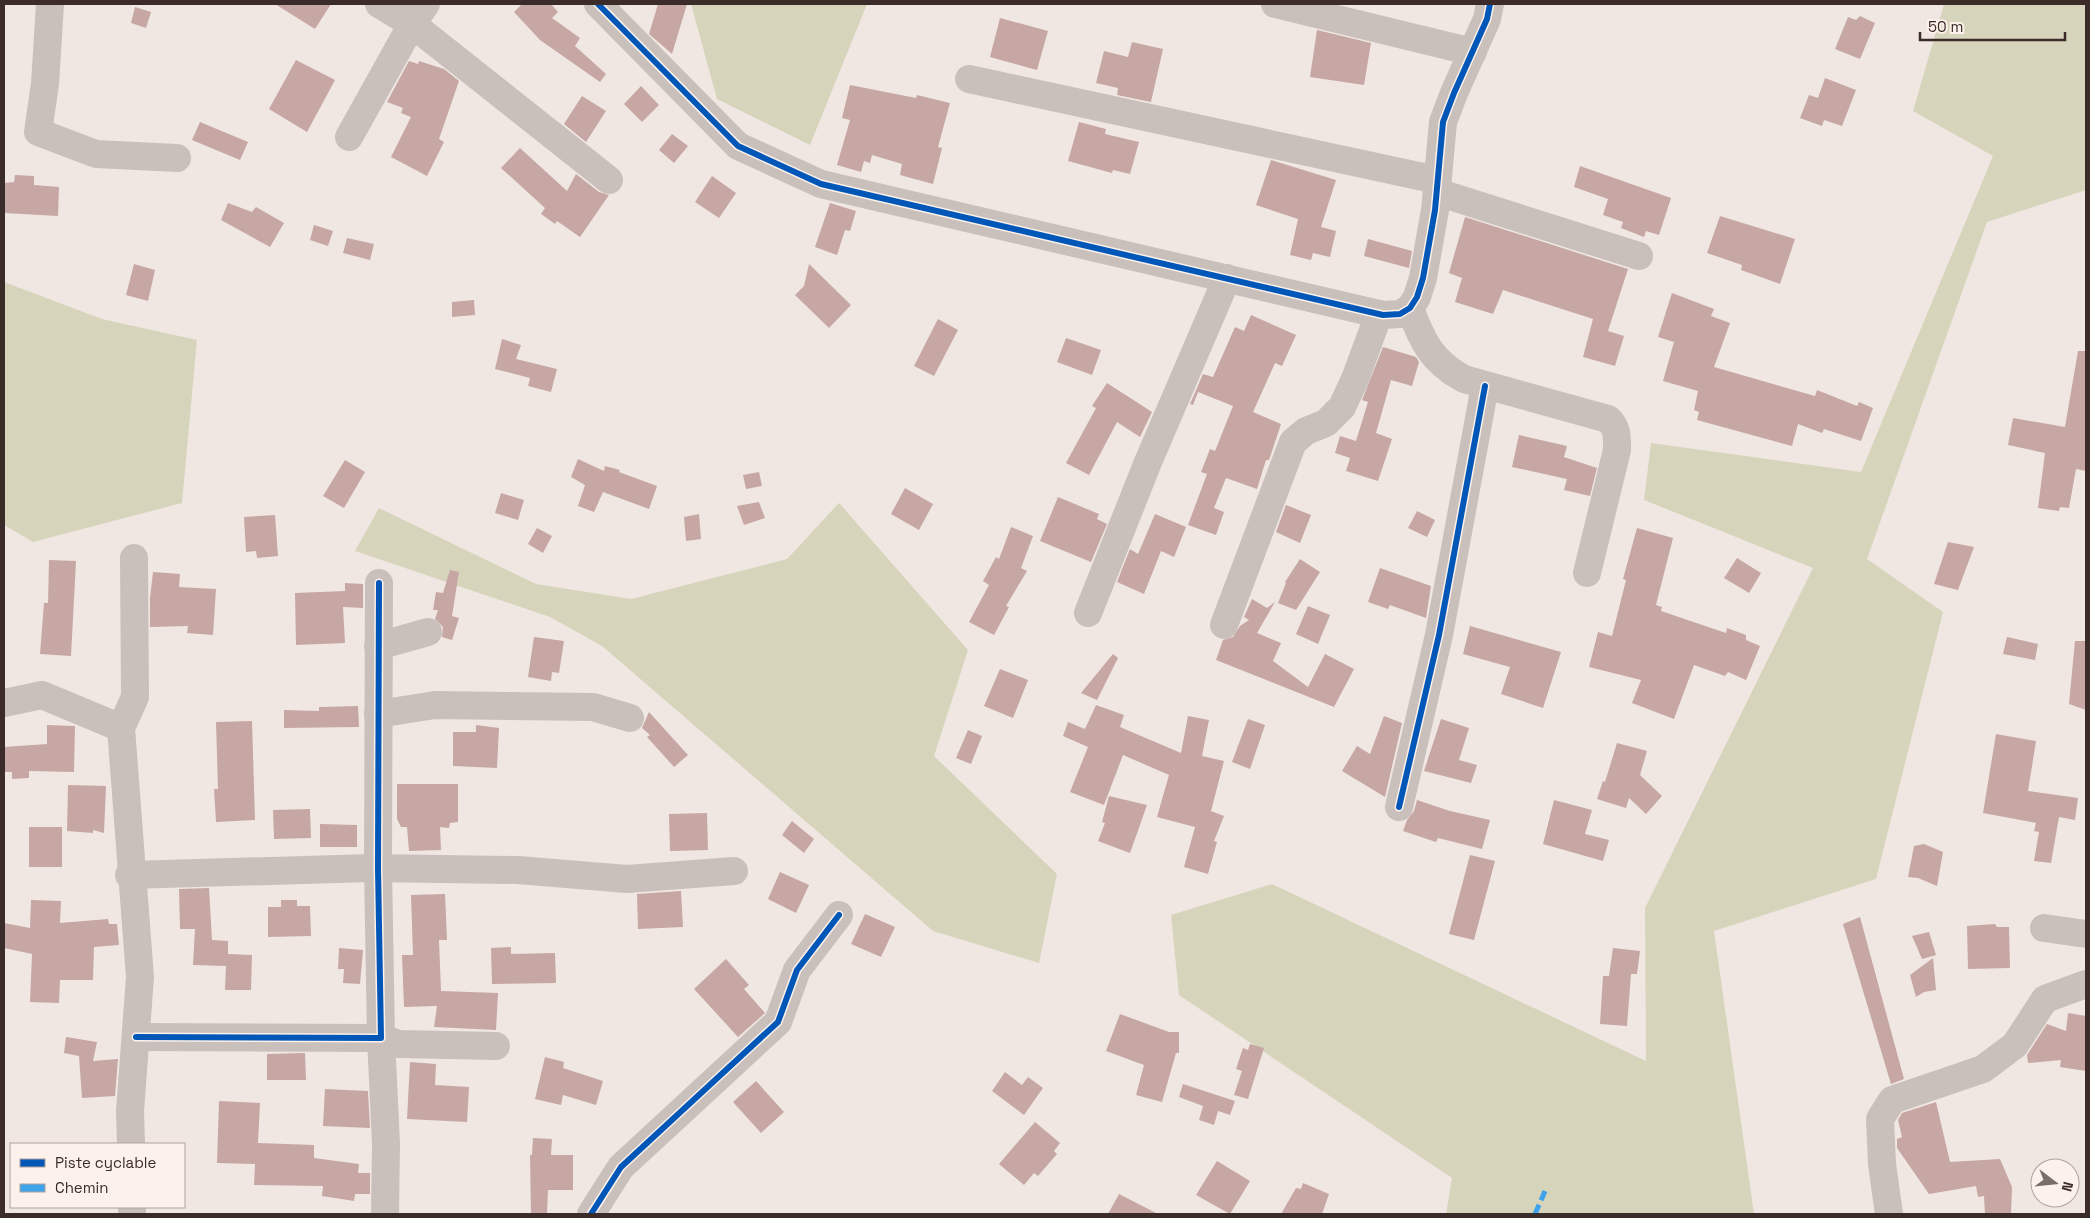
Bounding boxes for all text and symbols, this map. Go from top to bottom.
scale bar [1920,10,2065,42]
text: 50 m [1928,17,1963,36]
legend [10,1143,185,1208]
text: Piste cyclable [55,1153,157,1172]
north arrow [2030,1158,2080,1208]
text: Chemin [55,1178,108,1197]
text: N [2058,1180,2077,1194]

